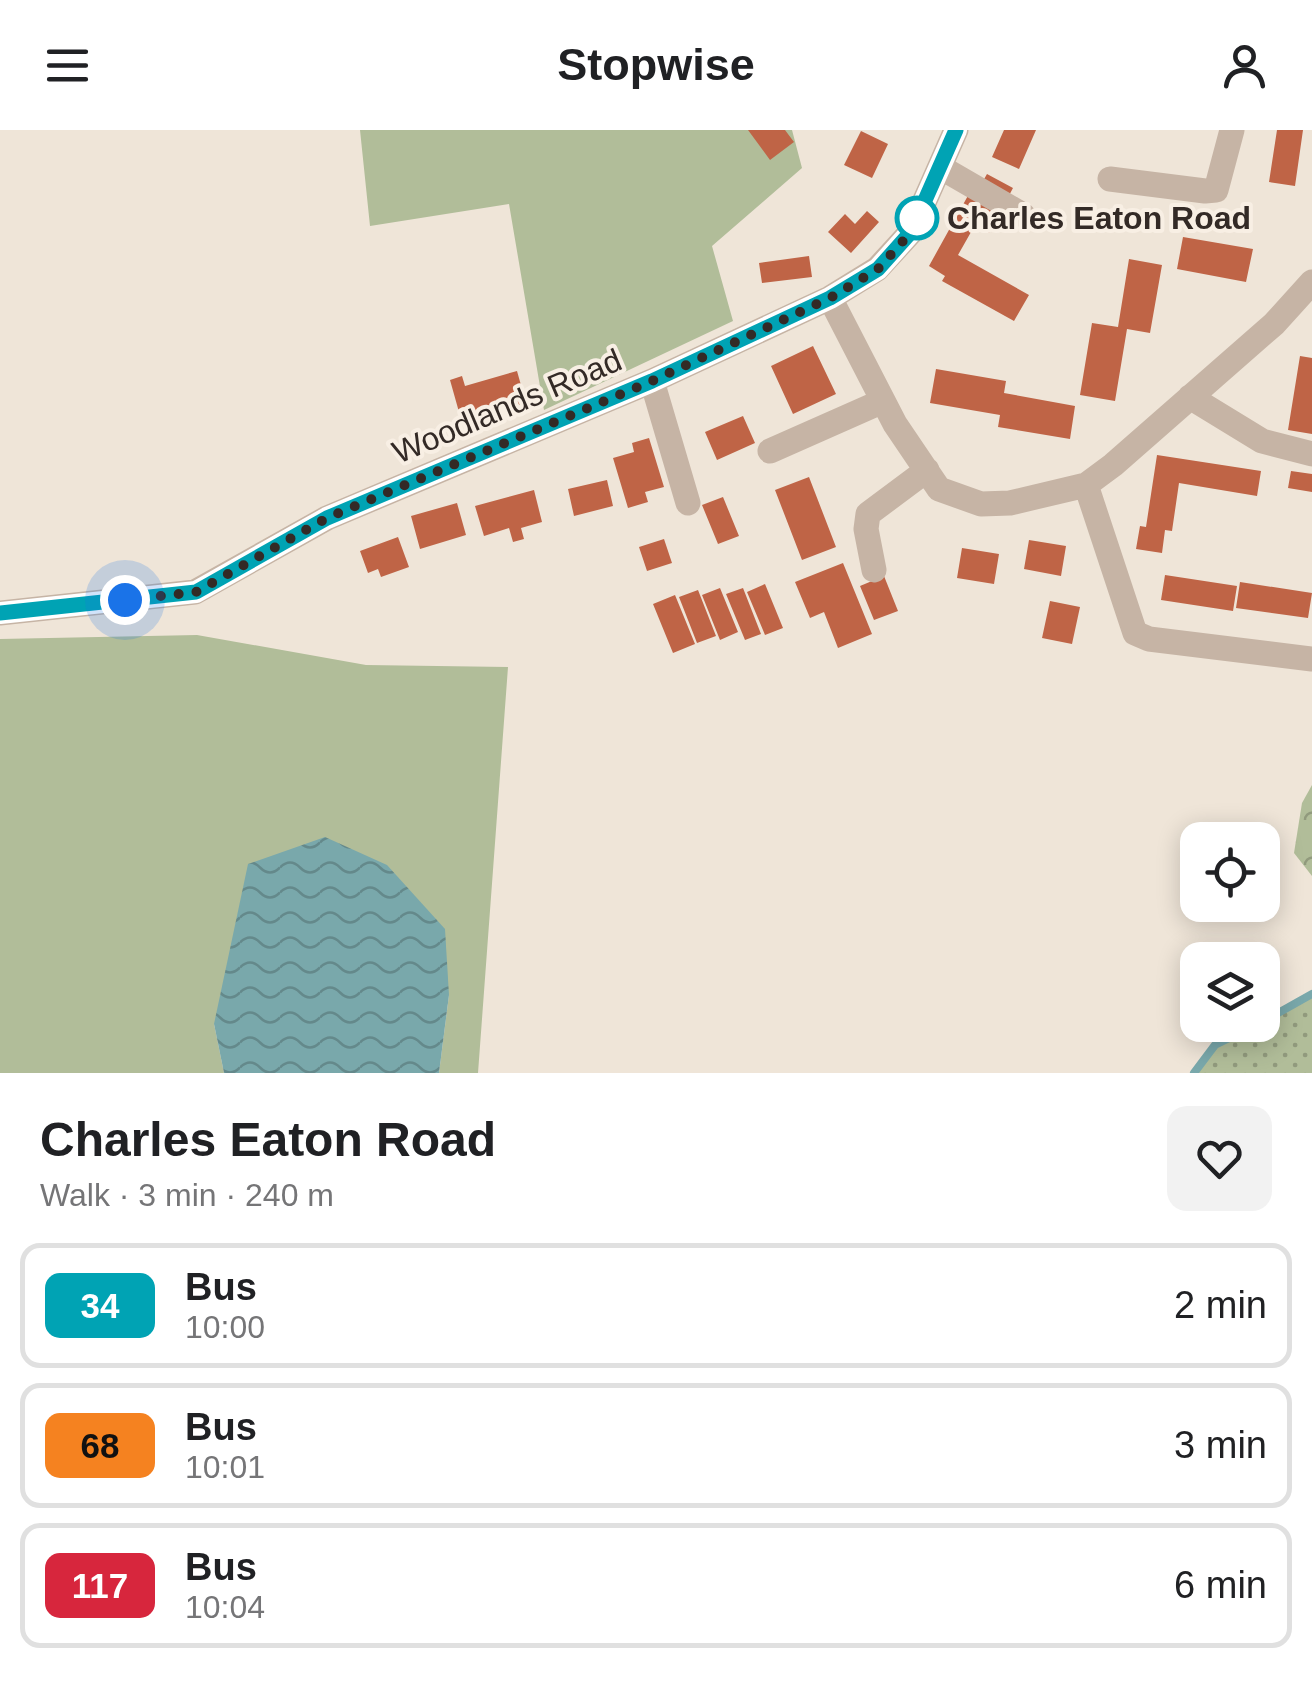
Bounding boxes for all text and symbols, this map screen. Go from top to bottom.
icon: menu [40,38,95,93]
icon: person [1217,38,1272,93]
text: Stopwise [557,39,755,90]
marker: Charles Eaton Road [896,197,938,239]
place label: Charles Eaton Road [947,200,1251,236]
street label: Woodlands Road [387,342,627,470]
your location [100,575,150,625]
map controls [1180,822,1280,1042]
button: locate [1180,822,1280,922]
button: layers [1180,942,1280,1042]
button: heart [1167,1106,1272,1211]
text: Charles Eaton Road [40,1113,496,1166]
text: Walk · 3 min · 240 m [40,1177,334,1213]
text: Bus [185,1266,257,1308]
text: 2 min [1174,1284,1267,1326]
text: 34 [81,1286,119,1325]
text: 10:00 [185,1309,265,1345]
text: Bus [185,1406,257,1448]
text: 3 min [1174,1424,1267,1466]
text: 68 [81,1426,119,1465]
text: 10:01 [185,1449,265,1485]
text: Bus [185,1546,257,1588]
text: 6 min [1174,1564,1267,1606]
text: 117 [72,1566,128,1605]
text: 10:04 [185,1589,265,1625]

